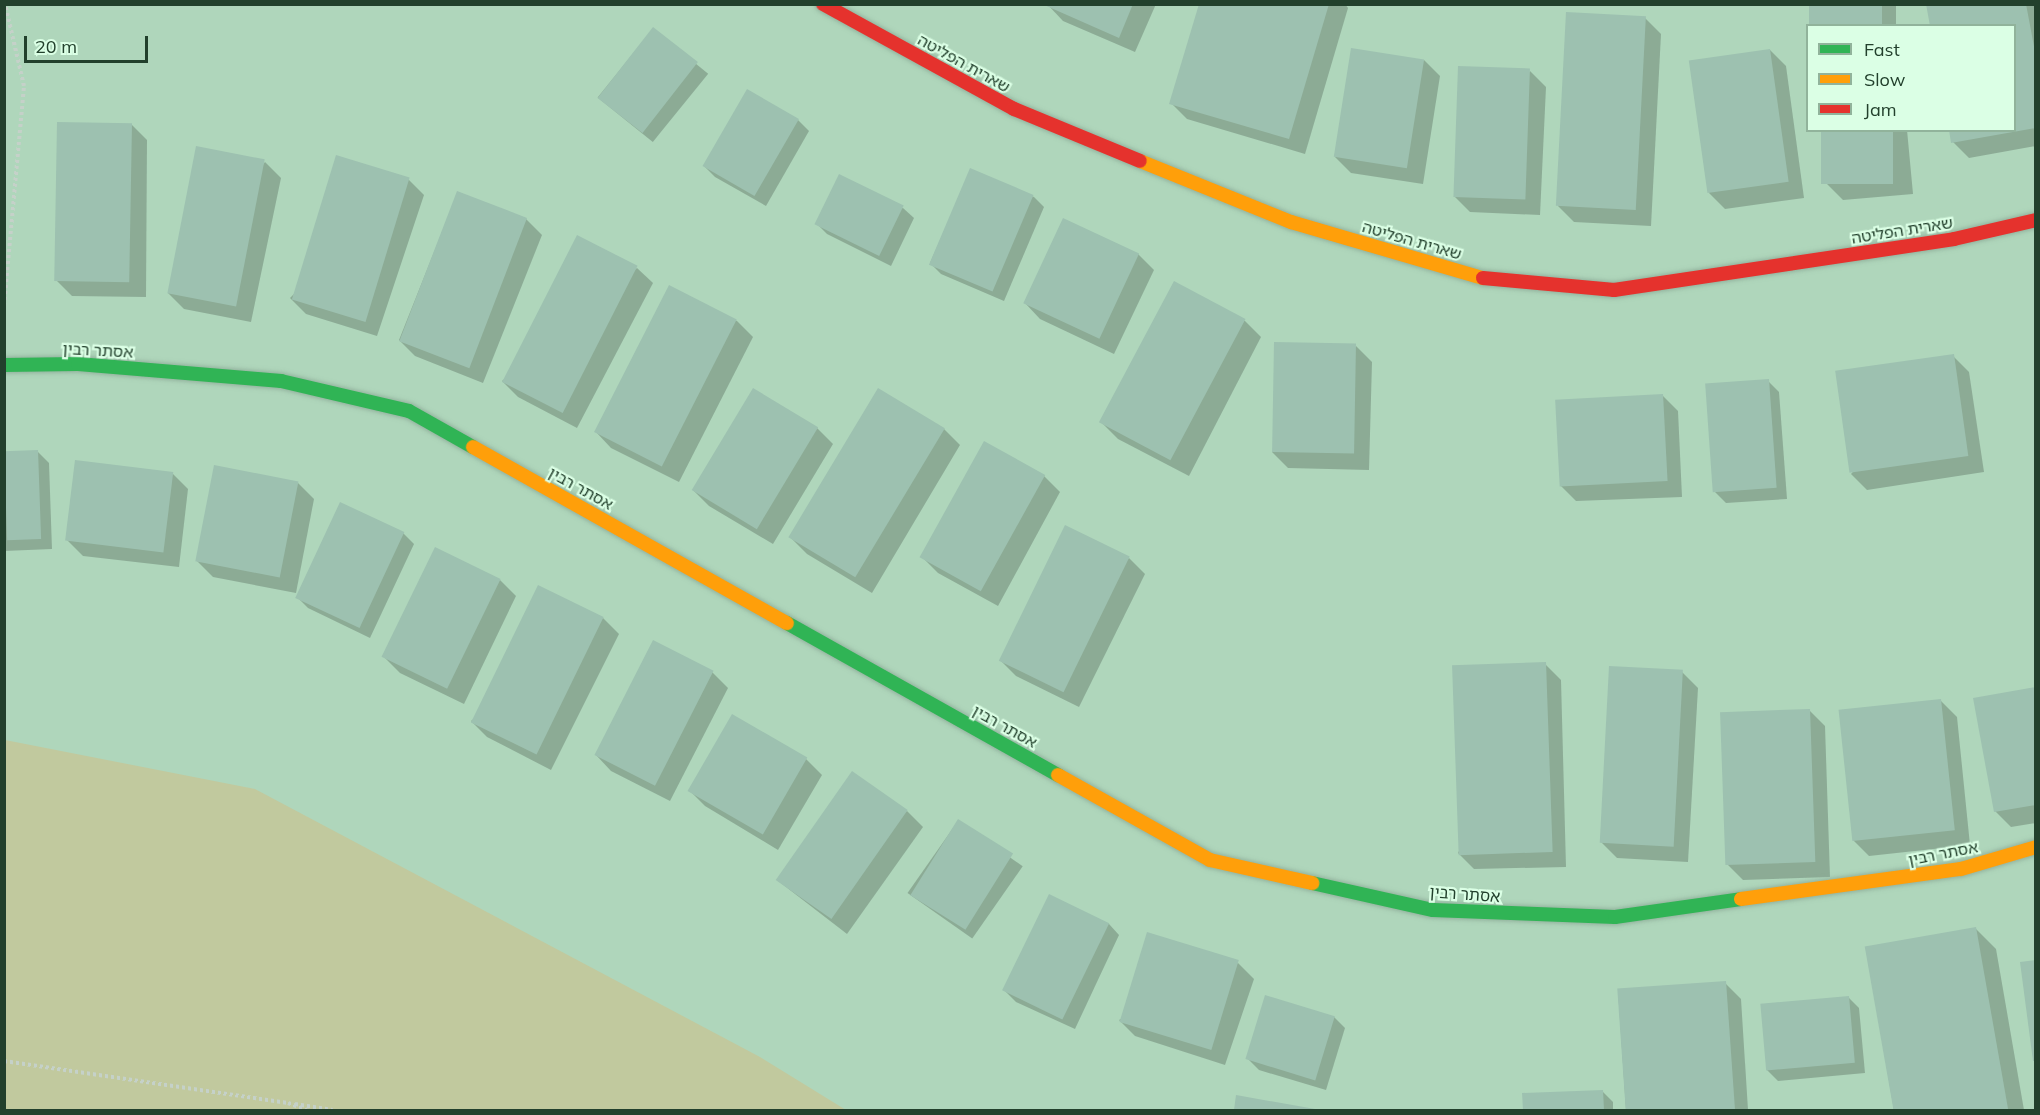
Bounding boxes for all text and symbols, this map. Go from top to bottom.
scale bar [27,24,152,62]
legend [1806,24,2016,132]
street label: שארית הפליטה [915,30,1013,96]
text: 20 m [35,35,77,58]
text: Fast [1864,38,1900,61]
text: Slow [1864,68,1905,91]
text: Jam [1864,98,1897,121]
street label: שארית הפליטה [1850,213,1954,247]
street label: שארית הפליטה [1360,217,1464,263]
street label: אסתר רבין [62,339,134,361]
street label: אסתר רבין [545,462,617,514]
street label: אסתר רבין [969,700,1041,752]
street label: אסתר רבין [1906,837,1980,869]
street label: אסתר רבין [1429,882,1501,906]

